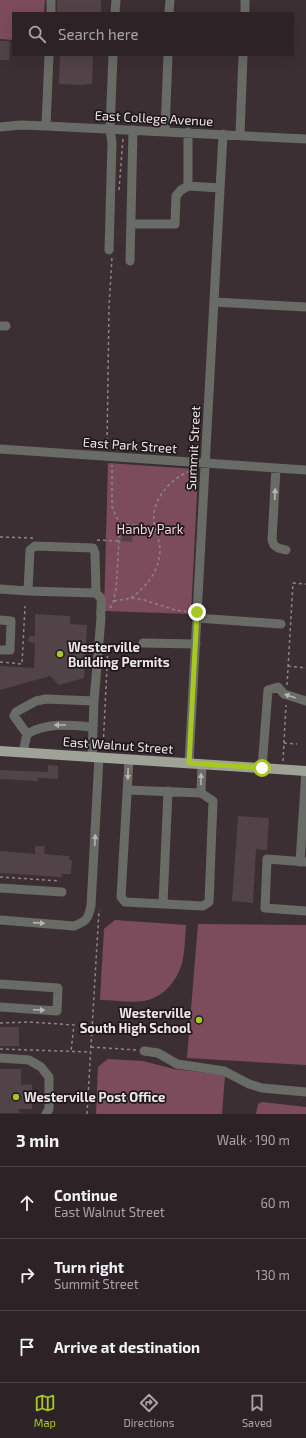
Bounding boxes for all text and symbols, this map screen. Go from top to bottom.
search box [12,12,294,56]
icon: search [26,23,48,45]
text: Search here [58,25,139,43]
street label: East College Avenue [94,107,214,129]
street label: Summit Street [183,405,203,491]
street label: East Park Street [82,434,178,456]
one-way arrow [271,488,278,500]
park label: Hanby Park [117,521,184,537]
route end [188,603,206,621]
place label: Westerville Building Permits [68,639,170,670]
marker: Westerville Building Permits [55,649,65,659]
one-way arrow [284,693,296,699]
one-way arrow [53,722,66,728]
street label: East Walnut Street [62,733,174,757]
route start [253,759,271,777]
one-way arrow [125,768,131,781]
one-way arrow [198,772,204,785]
one-way arrow [92,833,98,846]
one-way arrow [33,920,45,927]
place label: Westerville South High School [80,1005,192,1036]
one-way arrow [33,1007,46,1013]
marker: Westerville South High School [194,1015,204,1025]
place label: Westerville Post Office [24,1089,165,1105]
marker: Westerville Post Office [11,1092,21,1102]
text: 3 min [16,1130,59,1150]
text: Walk · 190 m [217,1132,290,1148]
text: Continue [54,1186,117,1204]
icon: ahead [16,1192,38,1214]
text: 60 m [260,1195,290,1211]
text: East Walnut Street [54,1204,165,1220]
text: Turn right [54,1258,124,1276]
icon: right [16,1264,38,1286]
text: 130 m [255,1267,290,1283]
text: Summit Street [54,1276,139,1292]
icon: arrive [16,1336,38,1358]
text: Arrive at destination [54,1338,200,1356]
tab: Map [34,1392,56,1429]
tab: Directions [124,1392,174,1429]
tab: Saved [242,1392,272,1429]

